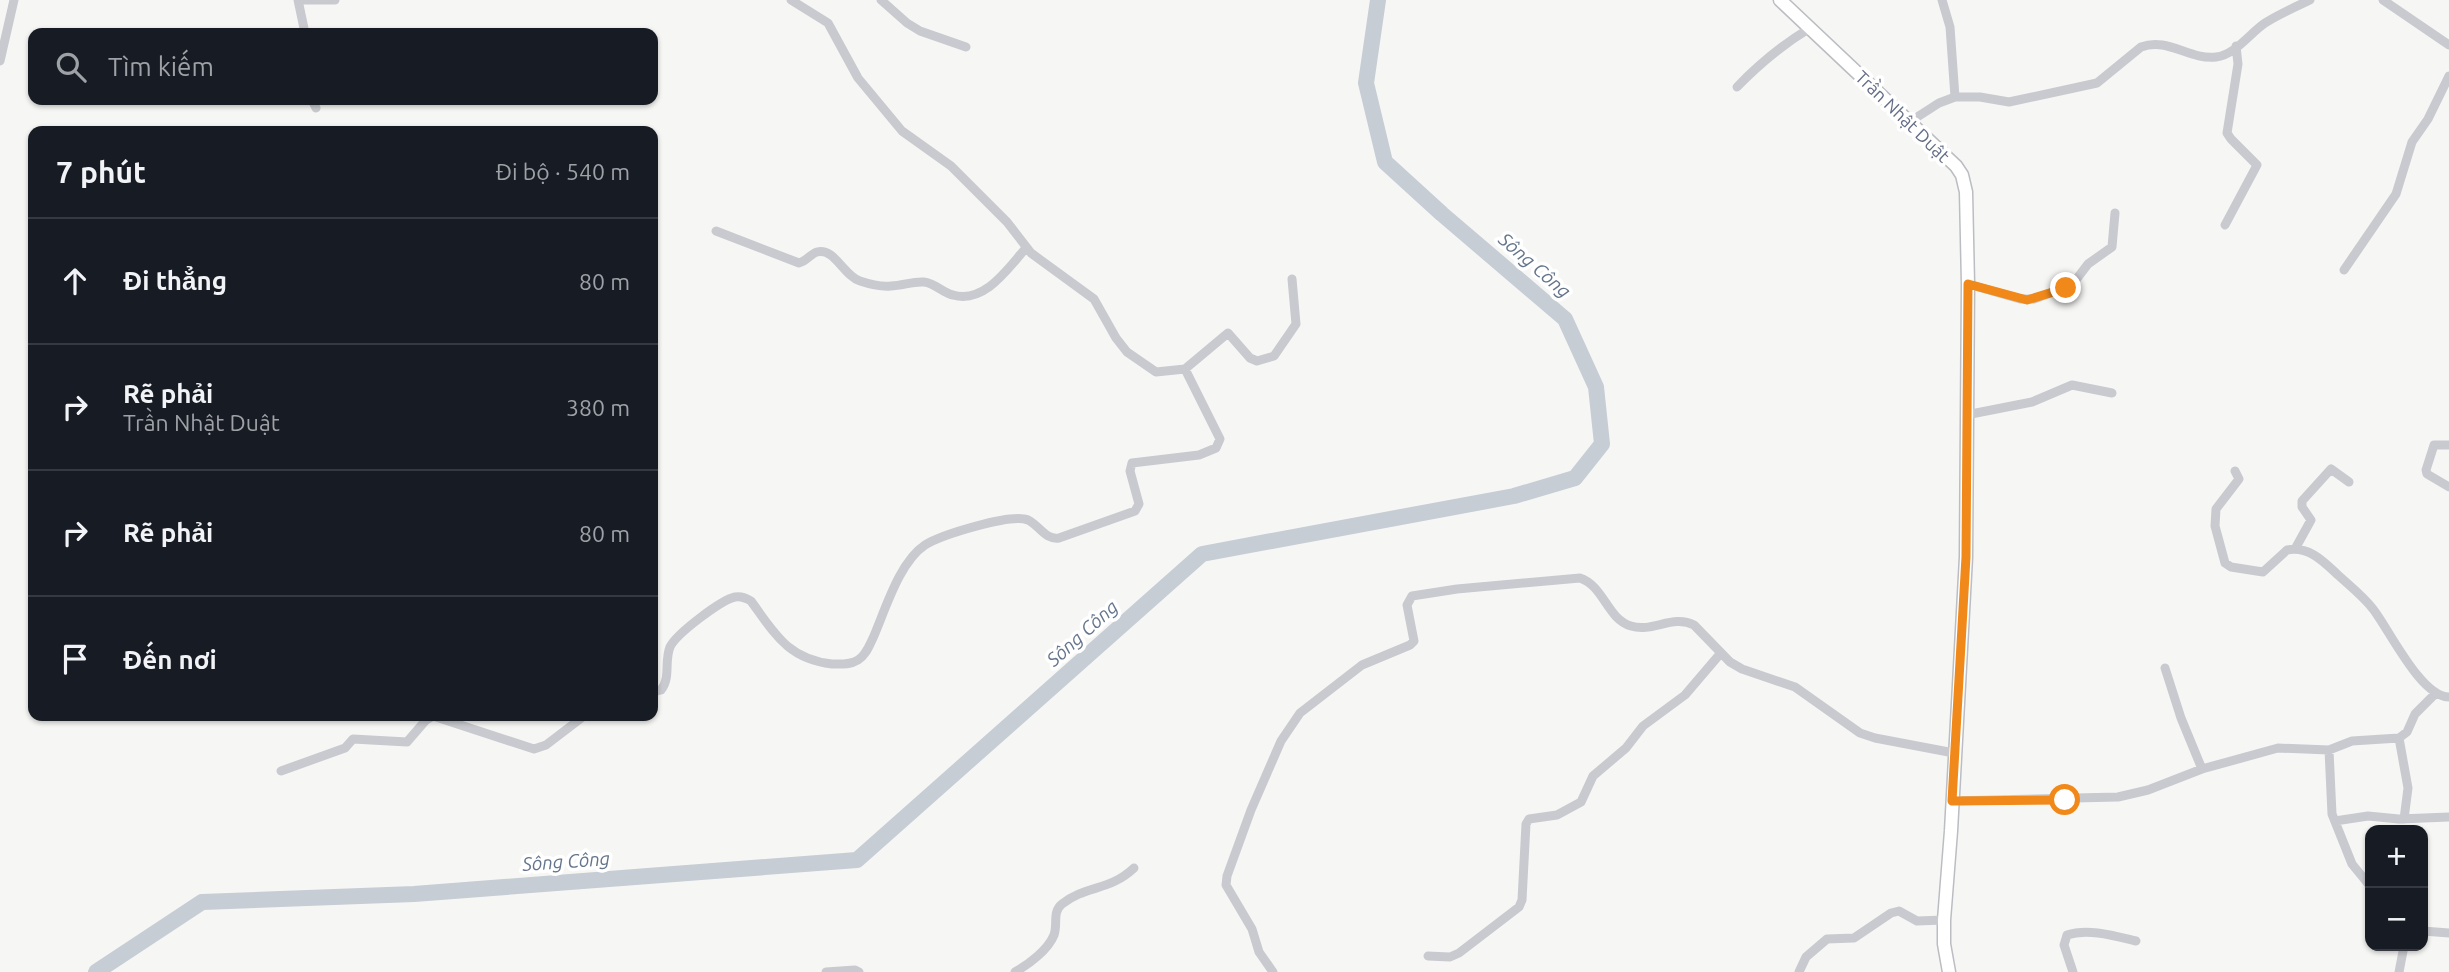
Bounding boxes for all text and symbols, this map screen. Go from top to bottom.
search box [28,28,658,105]
icon: search [52,48,90,86]
text: Tìm kiếm [108,52,214,81]
street label: Trần Nhật Duật [1852,64,1956,166]
text: 7 phút [56,155,146,189]
text: Đi bộ · 540 m [495,159,630,184]
water label: Sông Công [1494,227,1575,302]
icon: ahead [56,262,94,300]
text: Đi thẳng [123,266,227,295]
text: 80 m [579,269,630,294]
route end [2050,272,2081,303]
text: Rẽ phải [123,379,213,408]
icon: right [56,388,94,426]
text: 380 m [566,395,630,420]
text: Trần Nhật Duật [123,410,280,435]
icon: right [56,514,94,552]
text: Rẽ phải [123,518,213,547]
text: 80 m [579,521,630,546]
water label: Sông Công [1041,595,1122,671]
icon: arrive [56,640,94,678]
text: Đến nơi [123,645,217,674]
route start [2049,784,2080,815]
map controls [2365,825,2428,951]
button: + [2365,825,2428,888]
water label: Sông Công [520,847,611,875]
button: − [2365,888,2428,951]

